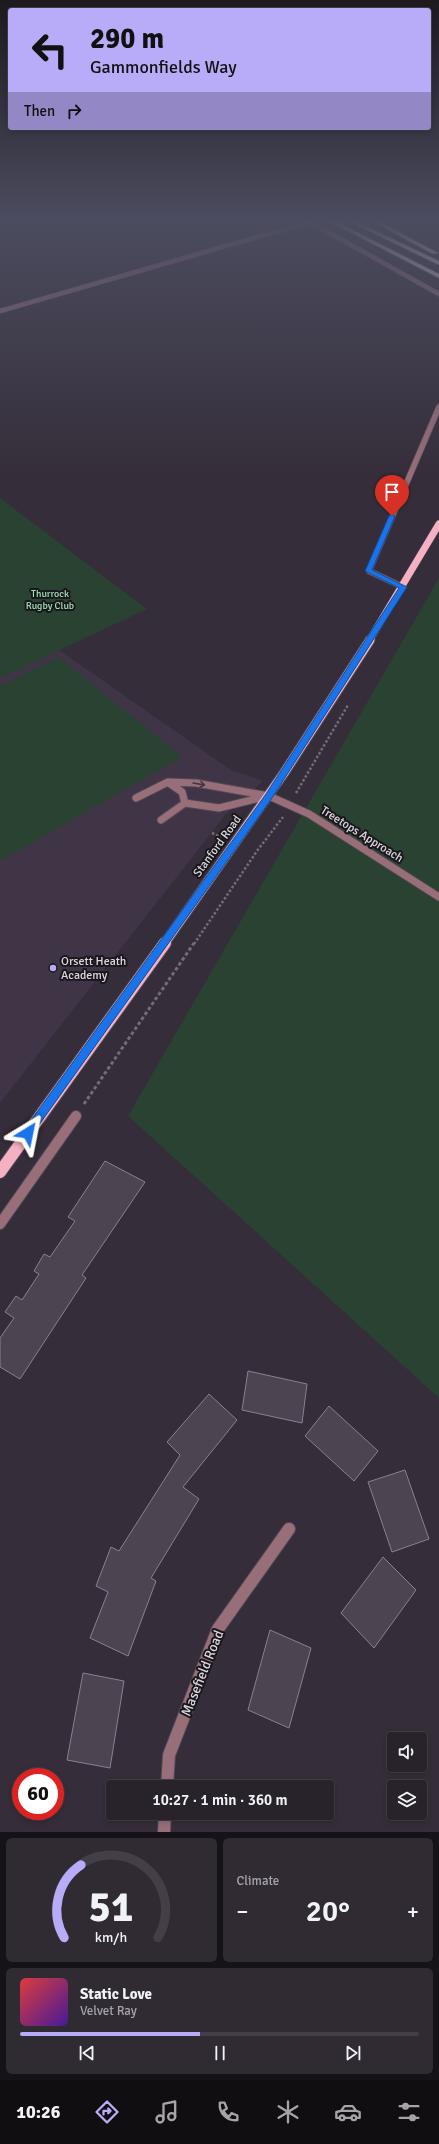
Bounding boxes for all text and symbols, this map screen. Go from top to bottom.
text: 290 m [90,22,164,56]
icon: left [24,24,76,76]
text: Gammonfields Way [90,56,237,78]
icon: right [63,100,85,122]
text: Then [24,102,55,120]
pin [375,475,409,516]
icon: arrive [381,481,403,503]
park label: Thurrock Rugby Club [26,588,74,612]
one-way arrow [192,780,205,788]
street label: Treetops Approach [318,803,406,866]
street label: Stanford Road [190,813,245,880]
place label: Orsett Heath Academy [61,954,126,983]
marker: Orsett Heath Academy [48,963,58,973]
position arrow [7,1112,49,1154]
street label: Masefield Road [178,1628,227,1719]
map controls [387,1732,427,1820]
button: sound [387,1732,427,1772]
speed limit sign: 60 [12,1768,64,1820]
button: layers [387,1780,427,1820]
text: 10:27 · 1 min · 360 m [153,1791,287,1809]
text: Climate [237,1873,279,1889]
text: 51 [89,1882,134,1933]
text: 20° [306,1893,350,1930]
text: − [237,1898,248,1925]
text: + [407,1898,419,1925]
text: km/h [95,1929,127,1946]
text: Static Love [80,1985,152,2003]
text: Velvet Ray [80,2003,137,2019]
icon: previous [76,2042,98,2064]
icon: pause [209,2042,231,2064]
icon: next [342,2042,364,2064]
icon: directions [93,2098,121,2126]
icon: music [153,2098,181,2126]
icon: phone [214,2098,242,2126]
icon: climate [274,2098,302,2126]
icon: car [334,2098,362,2126]
icon: filters [395,2098,423,2126]
text: 10:26 [16,2101,60,2123]

